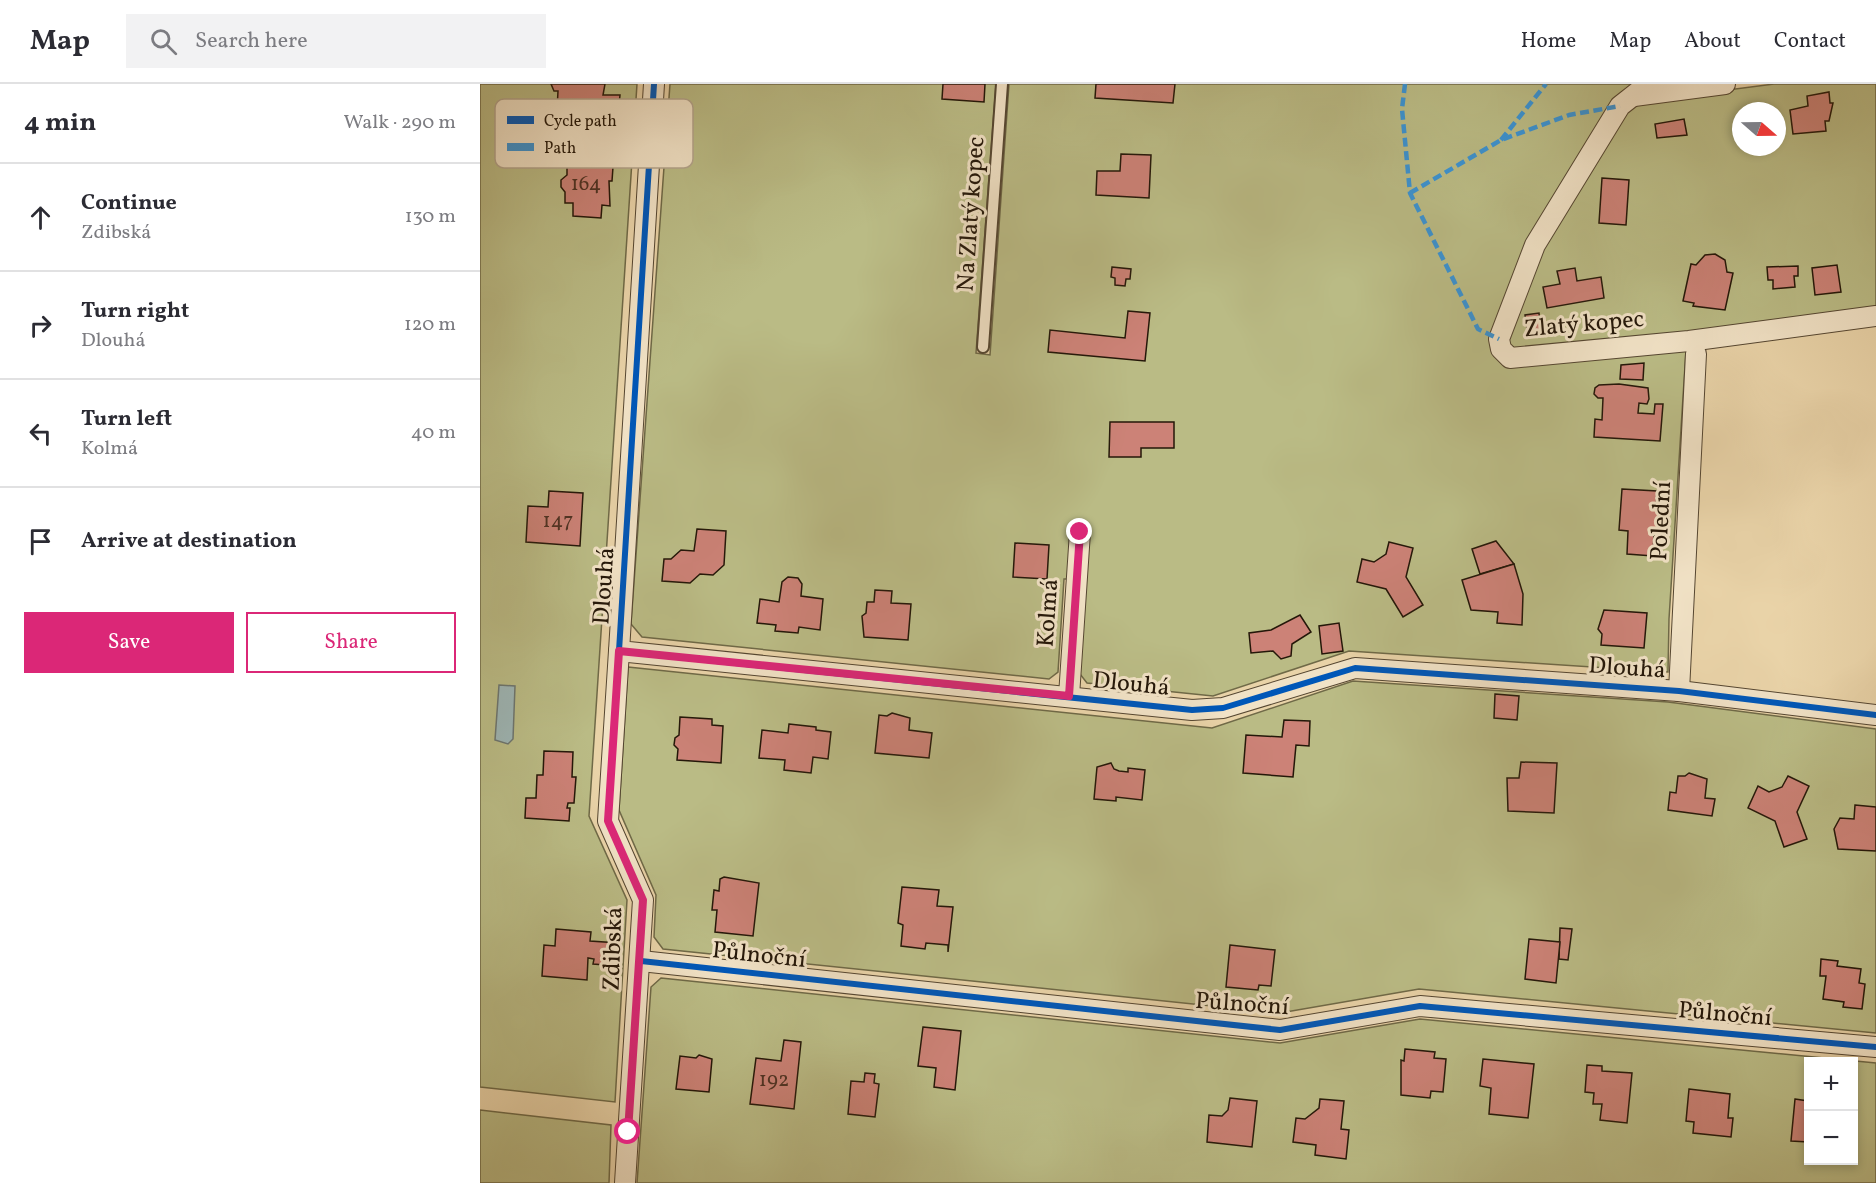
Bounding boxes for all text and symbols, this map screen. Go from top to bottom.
search box [126,14,546,68]
text: Map [30,22,90,61]
icon: search [147,25,180,58]
text: Search here [195,26,308,57]
text: Home [1521,27,1576,56]
text: Map [1609,27,1651,56]
text: About [1684,27,1741,56]
text: Contact [1774,27,1846,56]
legend [495,99,693,168]
north arrow [1732,102,1786,156]
text: 4 min [24,105,96,141]
text: Walk · 290 m [344,109,456,137]
text: Cycle path [544,111,617,133]
street label: Na Zlatý kopec [950,135,994,293]
text: Path [544,138,576,160]
house number: 164 [571,170,601,199]
text: Continue [81,188,177,219]
icon: ahead [24,201,57,234]
text: 130 m [405,203,456,231]
text: Zdibská [81,219,151,247]
text: Turn right [81,296,189,327]
street label: Zlatý kopec [1522,303,1646,347]
icon: right [24,309,57,342]
text: 120 m [404,311,456,339]
text: Dlouhá [81,327,145,355]
text: Turn left [81,404,172,435]
icon: left [24,417,57,450]
text: 40 m [411,419,456,447]
text: Kolmá [81,435,138,463]
street label: Polední [1643,480,1681,562]
house number: 147 [543,507,573,536]
route end [1066,518,1092,544]
icon: arrive [24,525,57,558]
text: Arrive at destination [81,526,297,557]
street label: Dlouhá [585,546,625,626]
street label: Kolmá [1030,578,1068,648]
button: Save [24,612,234,673]
button: Share [246,612,456,673]
street label: Dlouhá [1587,649,1667,689]
street label: Dlouhá [1091,664,1171,706]
street label: Zdibská [596,906,632,992]
street label: Půlnoční [710,934,808,978]
street label: Půlnoční [1194,985,1290,1025]
street label: Půlnoční [1677,994,1773,1036]
map controls [1804,1057,1858,1165]
button: + [1804,1057,1858,1111]
house number: 192 [759,1066,789,1095]
button: − [1804,1111,1858,1165]
route start [614,1118,640,1144]

